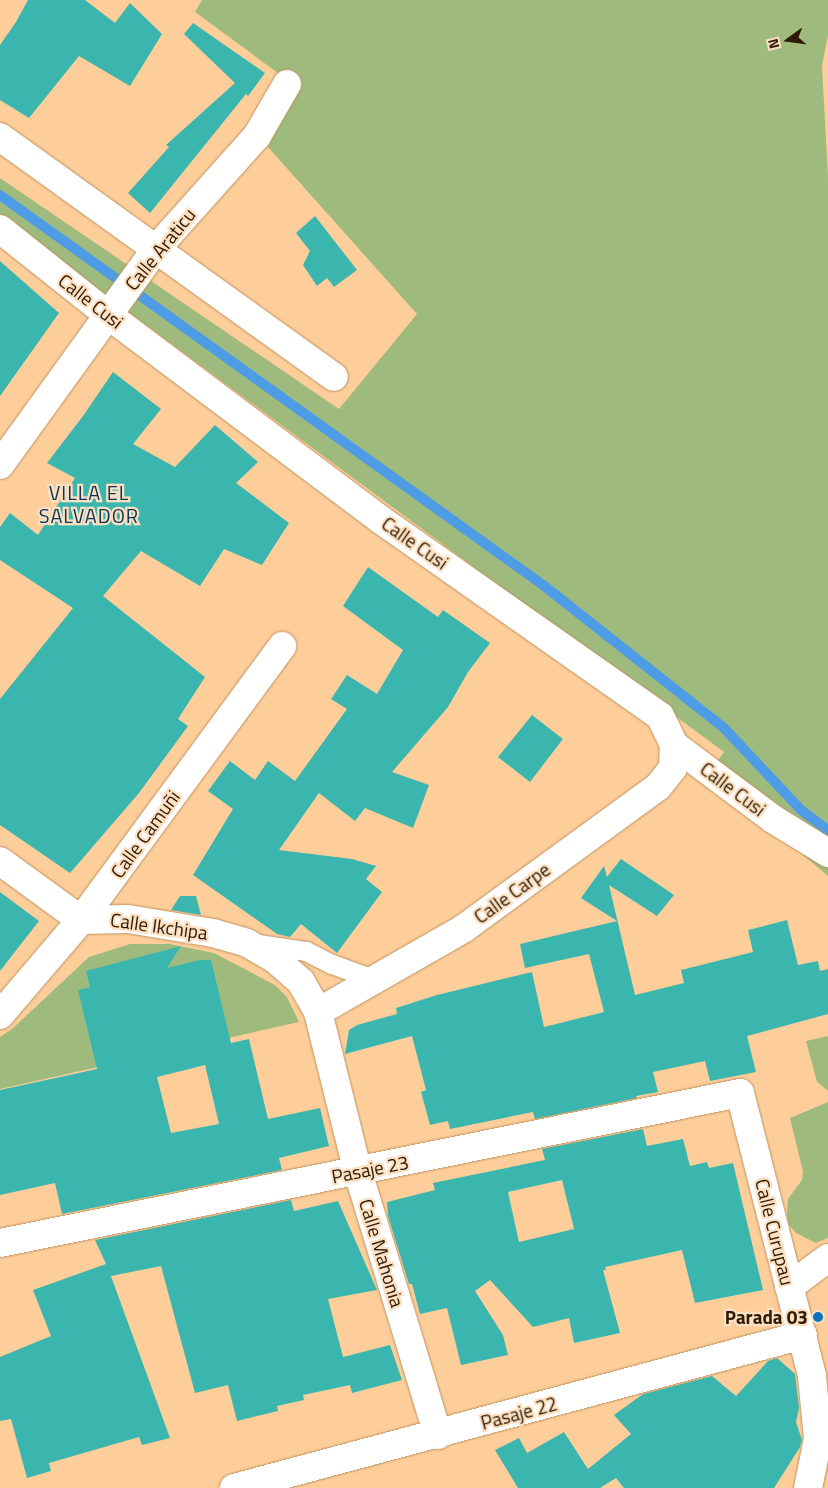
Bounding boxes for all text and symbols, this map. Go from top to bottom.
north arrow [763,15,813,65]
text: N [762,37,784,51]
street label: Calle Araticu [120,203,200,295]
street label: Calle Cusi [54,269,128,333]
district label: VILLA EL SALVADOR [38,480,140,527]
street label: Calle Cusi [377,512,453,574]
street label: Calle Cusi [696,757,770,821]
street label: Calle Camuñi [106,786,184,882]
street label: Calle Carpe [470,858,554,928]
street label: Calle Ikchipa [109,908,209,944]
street label: Pasaje 23 [329,1150,411,1188]
street label: Calle Curupau [751,1176,799,1288]
street label: Calle Mahonia [355,1196,409,1310]
place label: Parada 03 [725,1306,808,1328]
marker: Parada 03 [812,1311,824,1323]
street label: Pasaje 22 [478,1392,560,1434]

